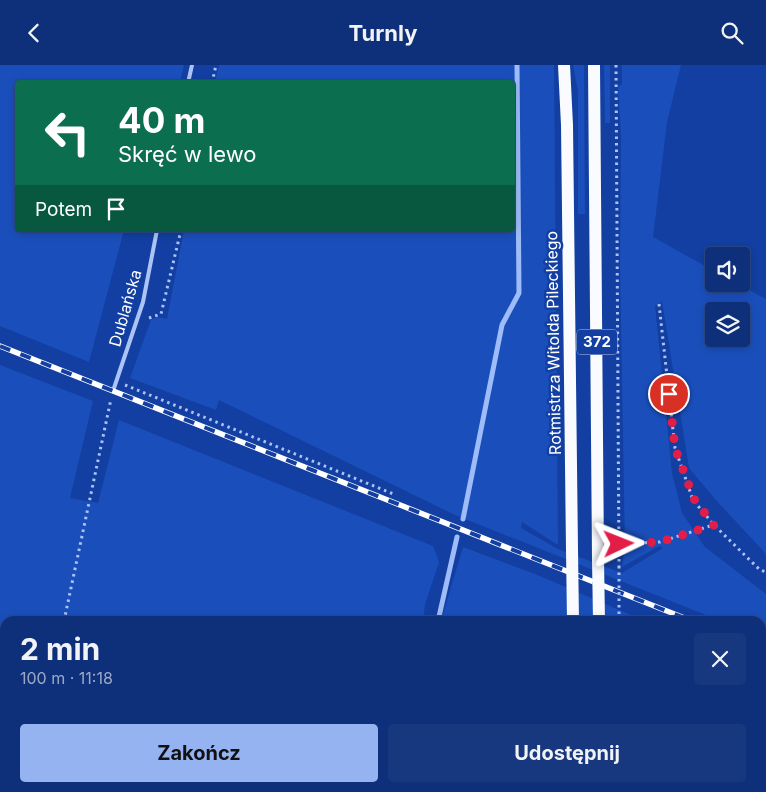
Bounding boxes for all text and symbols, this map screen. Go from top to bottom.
icon: back [20,19,48,47]
icon: search [718,19,746,47]
text: Turnly [348,20,418,46]
text: 40 m [118,99,206,141]
icon: left [35,100,100,165]
text: Skręć w lewo [118,141,256,167]
icon: arrive [102,195,130,223]
text: Potem [35,198,92,221]
street label: Rotmistrza Witolda Pileckiego [541,231,565,455]
map controls [705,247,750,347]
button: sound [705,247,750,292]
street label: Dublańska [104,267,146,349]
button: layers [705,302,750,347]
road number: 372 [577,329,617,355]
pin [648,373,690,415]
icon: arrive [655,380,683,408]
position arrow [592,517,644,569]
text: 2 min [20,631,100,667]
button: close [694,633,746,685]
text: 100 m · 11:18 [20,668,113,688]
button: Zakończ [20,724,378,782]
button: Udostępnij [388,724,746,782]

